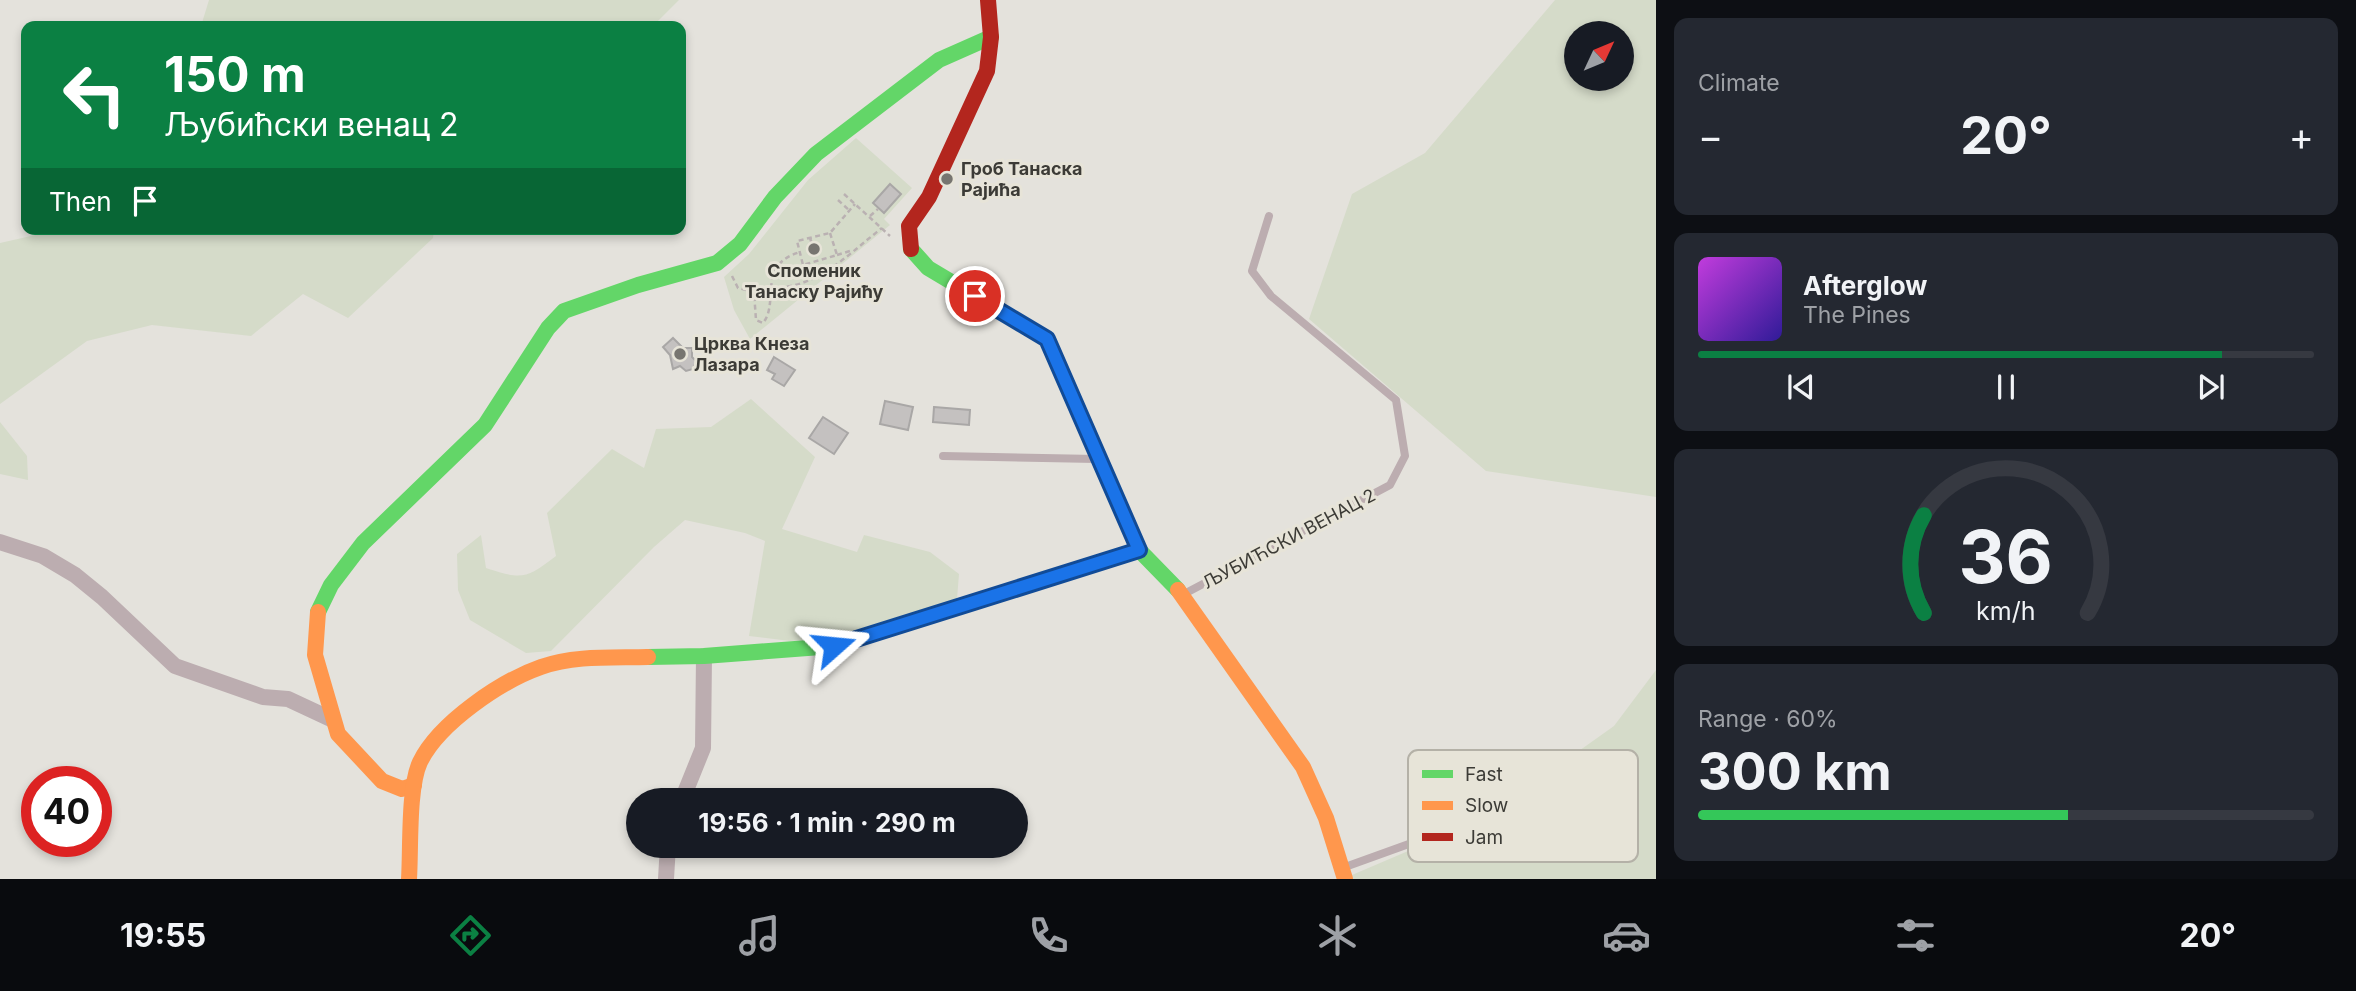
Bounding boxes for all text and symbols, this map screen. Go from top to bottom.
north arrow [1564,21,1634,91]
map controls [1564,21,1634,91]
text: 150 m [164,45,306,104]
icon: left [49,49,140,140]
text: Climate [1698,69,1780,97]
text: 20° [1960,104,2052,167]
text: Љубићски венац 2 [164,105,459,144]
text: − [1698,113,1723,159]
text: + [2289,113,2314,159]
place label: Гроб Танаска Рајића [961,158,1082,200]
marker: Гроб Танаска Рајића [939,171,955,187]
icon: arrive [126,182,164,220]
text: Then [49,186,112,217]
marker: Споменик Танаску Рајићу [806,241,822,257]
place label: Споменик Танаску Рајићу [745,260,884,302]
pin [945,266,1005,326]
text: Afterglow [1803,270,1927,301]
icon: arrive [956,277,994,315]
text: The Pines [1803,301,1911,329]
place label: Црква Кнеза Лазара [694,333,809,375]
marker: Црква Кнеза Лазара [672,346,688,362]
icon: previous [1782,368,1820,406]
icon: pause [1987,368,2025,406]
icon: next [2192,368,2230,406]
street label: ЉУБИЋСКИ ВЕНАЦ 2 [1199,484,1379,593]
text: 36 [1959,513,2053,602]
text: km/h [1976,596,2036,626]
position arrow [797,609,871,683]
text: Range · 60% [1698,705,1838,733]
text: 300 km [1698,740,1892,803]
legend [1408,750,1638,862]
text: Fast [1465,763,1503,786]
speed limit sign: 40 [21,766,112,857]
text: Slow [1465,794,1508,817]
text: 19:56 · 1 min · 290 m [698,807,956,838]
text: Jam [1465,826,1503,849]
icon: directions [446,911,495,960]
icon: music [735,911,784,960]
icon: phone [1024,911,1073,960]
icon: climate [1313,911,1362,960]
icon: car [1602,911,1651,960]
icon: filters [1891,911,1940,960]
text: 19:55 [120,916,206,955]
text: 20° [2180,916,2236,955]

